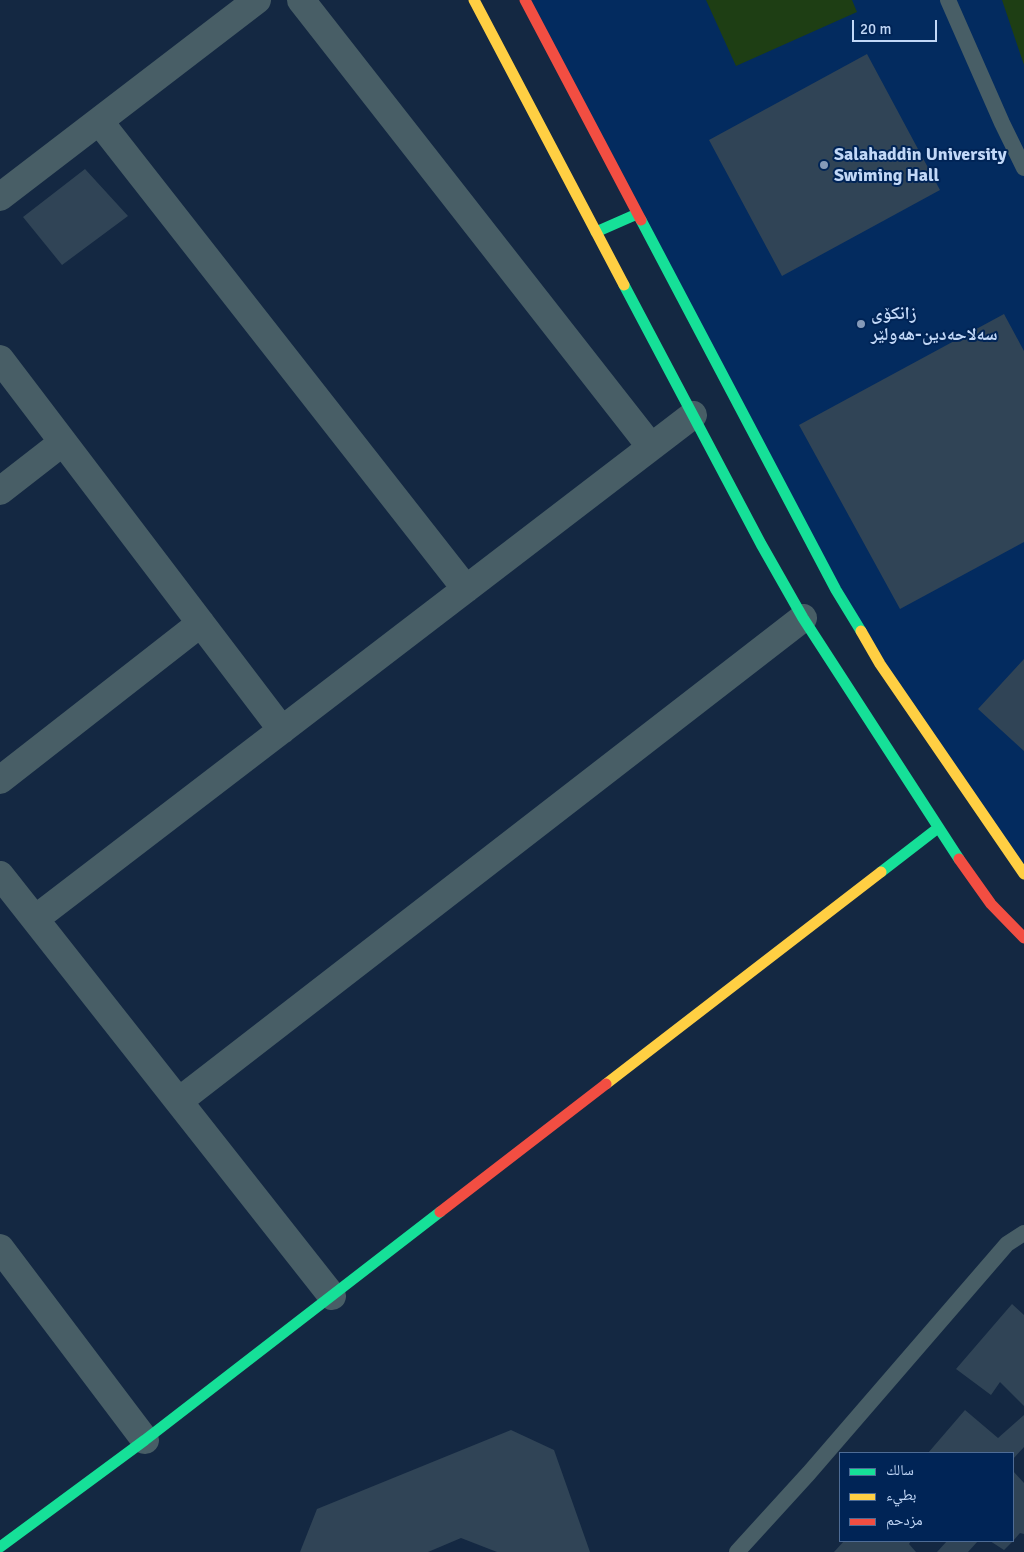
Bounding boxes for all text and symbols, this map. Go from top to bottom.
scale bar [854,10,939,42]
text: 20 m [860,20,891,38]
place label: Salahaddin University Swiming Hall [834,144,1007,186]
marker: Salahaddin University Swiming Hall [818,159,830,171]
place label: زانکۆی سەلاحەدین-هەولێر [871,303,998,346]
marker: زانکۆی سەلاحەدین-هەولێر [855,318,867,330]
legend [839,1452,1014,1542]
text: سالك [886,1461,914,1479]
text: بطيء [886,1486,916,1504]
text: مزدحم [886,1511,923,1529]

